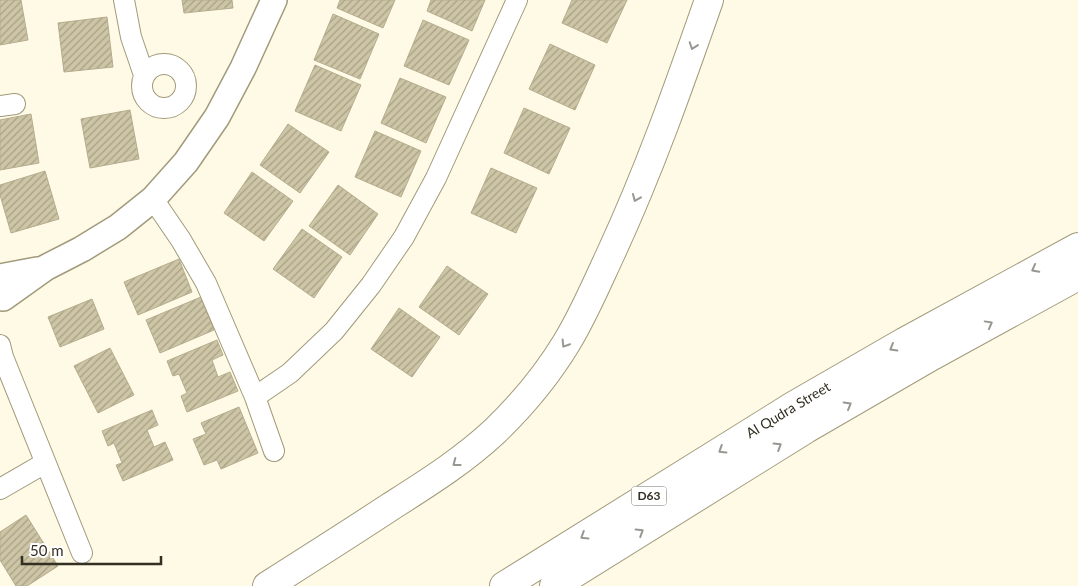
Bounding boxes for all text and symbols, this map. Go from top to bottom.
one-way arrow [689,41,699,50]
one-way arrow [631,193,642,202]
one-way arrow [1031,263,1040,273]
one-way arrow [984,321,993,331]
one-way arrow [562,339,571,348]
one-way arrow [889,342,898,352]
street label: Al Qudra Street [742,378,833,441]
one-way arrow [843,401,852,411]
one-way arrow [773,443,782,453]
one-way arrow [719,444,728,454]
one-way arrow [453,458,462,466]
road number: D63 [632,486,666,506]
one-way arrow [635,529,644,539]
one-way arrow [581,530,590,540]
scale bar [22,534,161,566]
text: 50 m [30,541,64,559]

